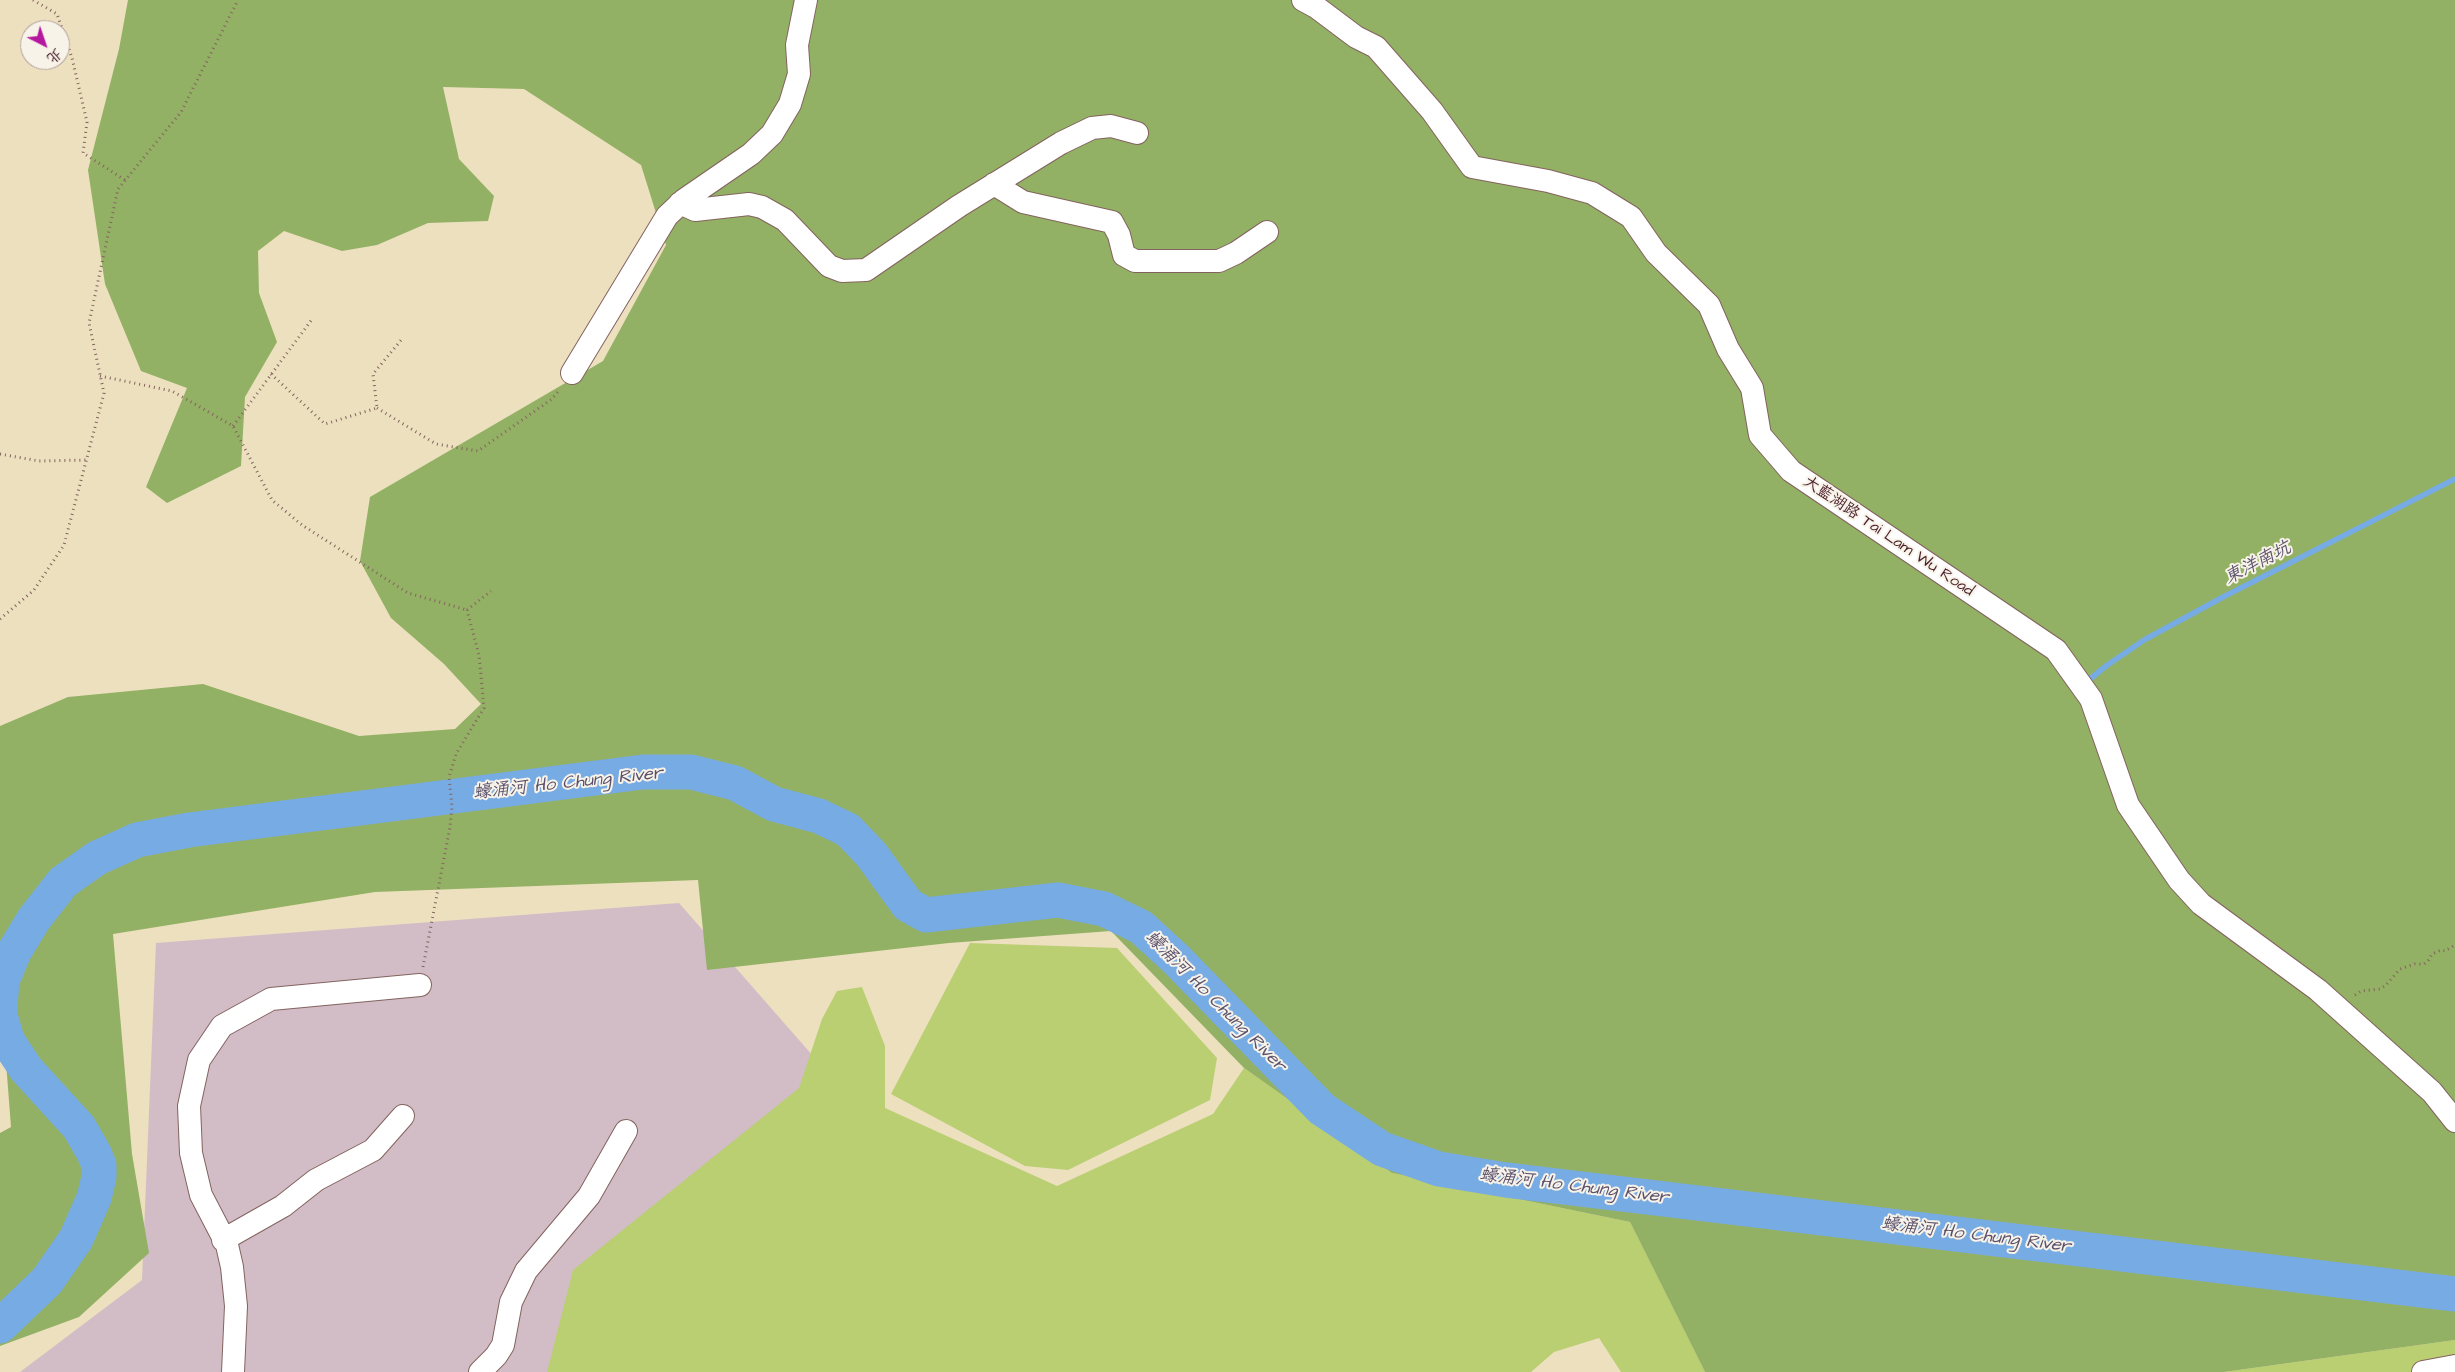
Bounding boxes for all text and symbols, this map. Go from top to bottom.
north arrow [20,20,70,70]
text: 北 [42,43,66,68]
street label: 大藍湖路 Tai Lam Wu Road [1799,473,1977,601]
water label: 東洋南坑 [2221,538,2295,590]
water label: 蠔涌河 Ho Chung River [472,763,664,805]
water label: 蠔涌河 Ho Chung River [1140,927,1290,1077]
water label: 蠔涌河 Ho Chung River [1478,1165,1670,1209]
water label: 蠔涌河 Ho Chung River [1880,1214,2072,1258]

